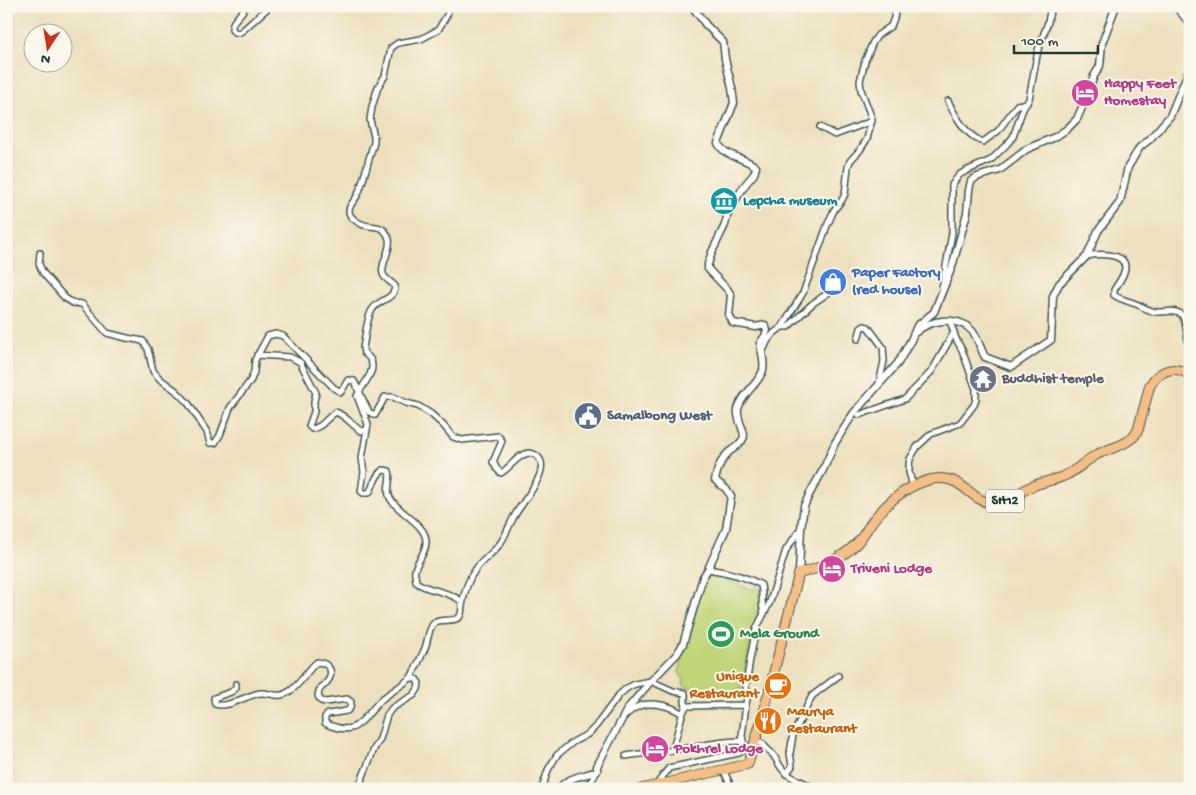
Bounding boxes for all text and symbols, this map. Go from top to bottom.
north arrow [22,22,72,72]
scale bar [1014,22,1097,54]
text: 100 m [1020,33,1059,51]
text: N [40,49,52,68]
place label: Happy Feet Homestay [1104,75,1178,110]
hotel icon: Happy Feet Homestay [1070,78,1100,108]
museum icon: Lepcha museum [709,186,739,216]
place label: Lepcha museum [743,192,838,210]
place label: Paper Factory (red house) [851,264,941,299]
shop icon: Paper Factory (red house) [818,267,848,297]
temple icon: Buddhist temple [968,364,998,394]
place label: Buddhist temple [1001,370,1105,388]
public building icon: Samalbong West [573,401,603,431]
place label: Samalbong West [607,407,713,425]
road number: SH12 [986,490,1024,512]
hotel icon: Triveni Lodge [817,554,847,584]
place label: Triveni Lodge [850,560,933,578]
sports icon: Mela Ground [706,619,736,649]
place label: Mela Ground [740,625,821,643]
place label: Unique Restaurant [689,668,761,703]
cafe icon: Unique Restaurant [763,671,793,701]
place label: Maurya Restaurant [786,703,858,738]
restaurant icon: Maurya Restaurant [753,706,783,736]
hotel icon: Pokhrel Lodge [640,734,670,764]
place label: Pokhrel Lodge [673,740,764,758]

